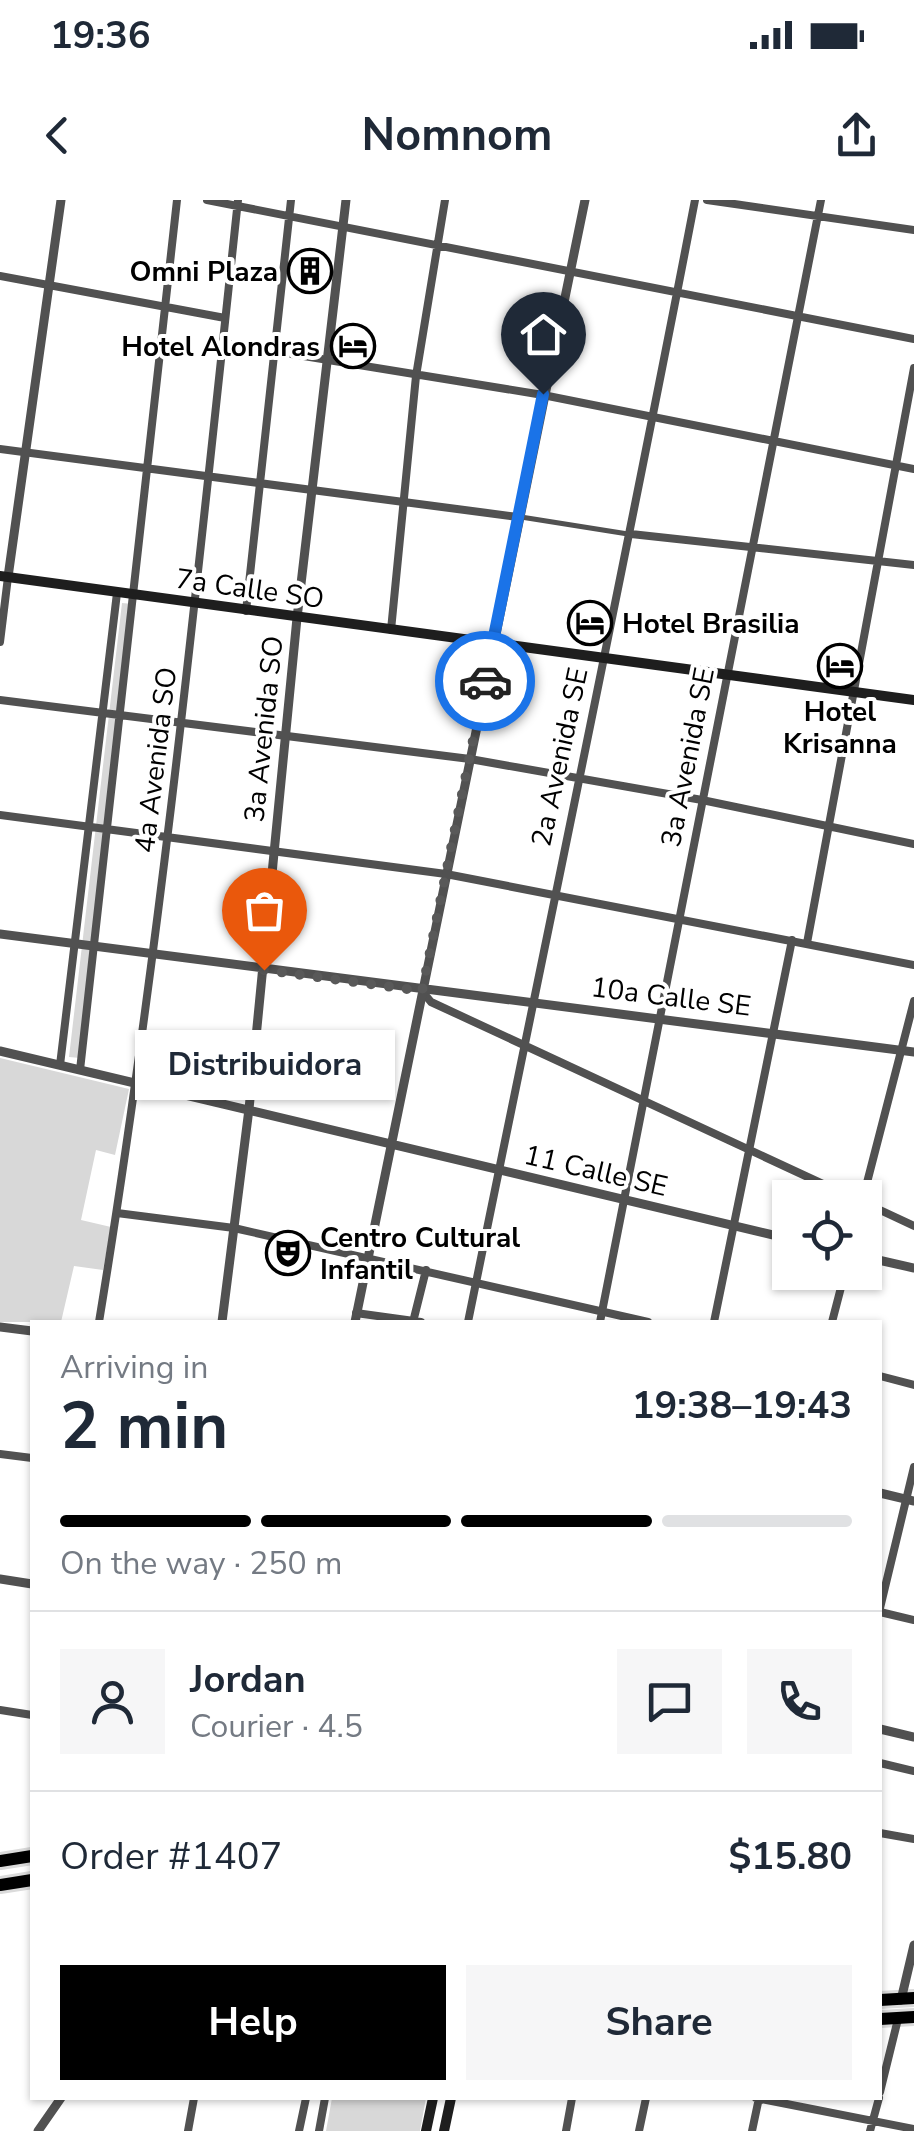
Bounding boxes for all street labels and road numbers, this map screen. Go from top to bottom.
street label: 7a Calle SO [173,560,326,618]
street label: 3a Avenida SO [235,634,293,824]
street label: 2a Avenida SE [522,664,597,850]
street label: 3a Avenida SE [652,664,724,850]
street label: 4a Avenida SO [126,665,186,855]
street label: 10a Calle SE [589,968,753,1026]
street label: 11 Calle SE [520,1136,671,1206]

